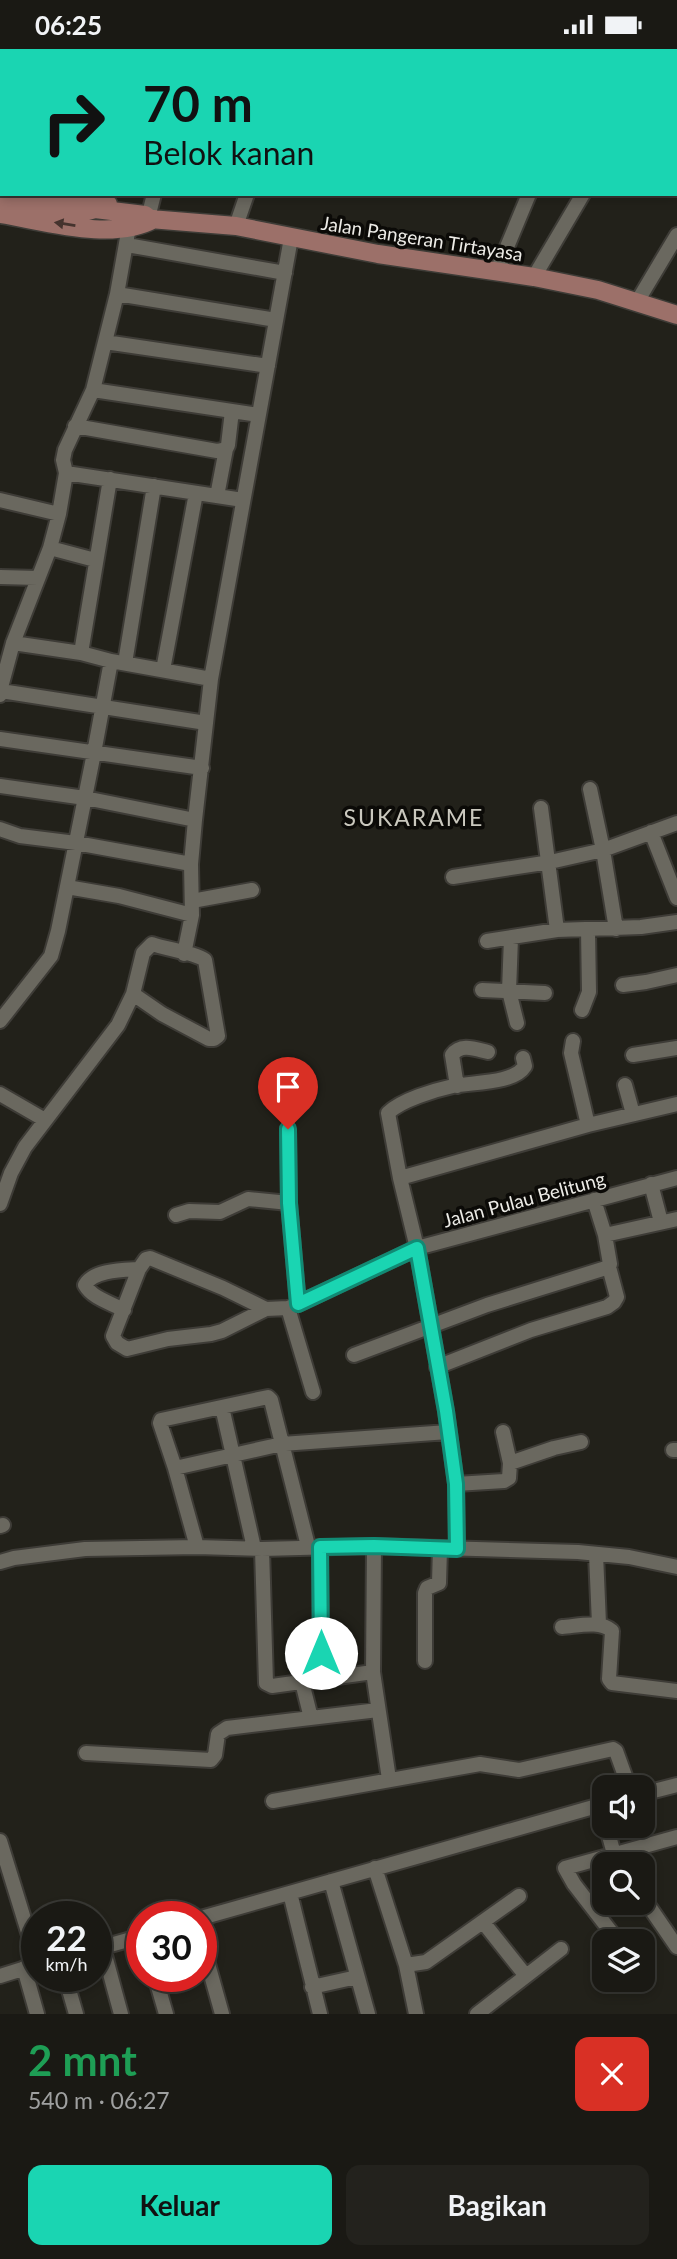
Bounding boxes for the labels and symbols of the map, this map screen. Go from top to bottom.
street label: Jalan Pangeran Tirtayasa [320,211,524,265]
one-way arrow [53,218,75,229]
district label: SUKARAME [344,803,484,831]
pin [258,1057,318,1129]
street label: Jalan Pulau Belitung [440,1166,608,1232]
position arrow [284,1616,358,1690]
speed limit sign: 30 [126,1901,217,1992]

